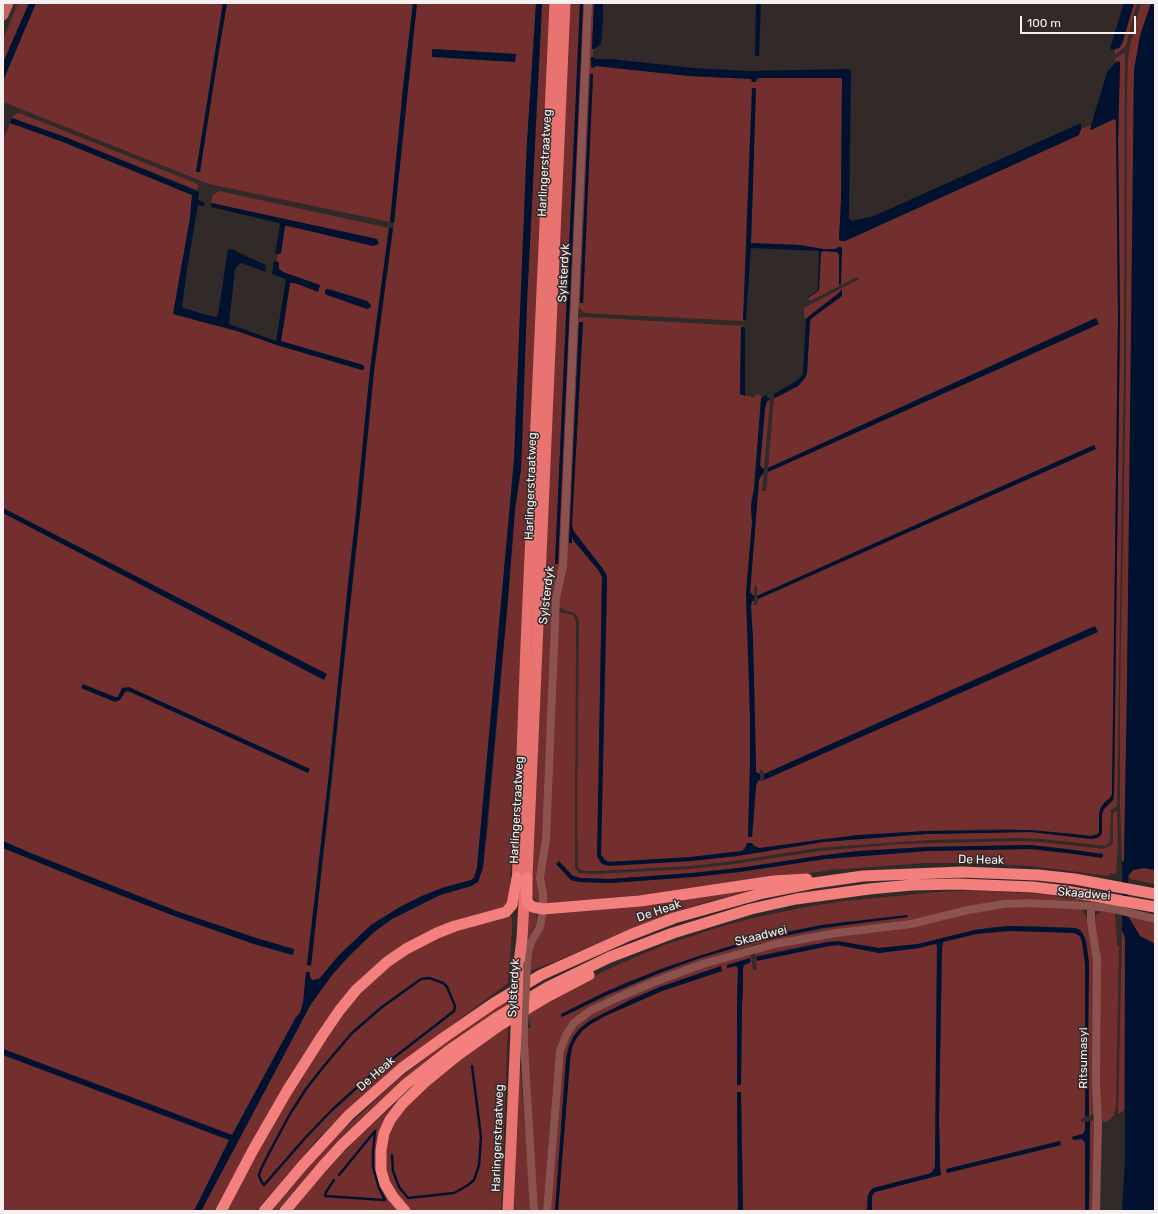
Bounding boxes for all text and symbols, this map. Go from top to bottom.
scale bar [1022,8,1138,34]
text: 100 m [1027,16,1061,30]
street label: Harlingerstraatweg [535,109,555,217]
street label: Sylsterdyk [555,243,573,303]
street label: Harlingerstraatweg [522,432,540,540]
street label: Sylsterdyk [536,565,558,625]
street label: Harlingerstraatweg [507,756,527,864]
street label: De Heak [958,852,1004,868]
street label: Skaadwei [1057,885,1111,903]
street label: De Heak [635,897,683,925]
street label: Skaadwei [734,923,788,949]
street label: Sylsterdyk [505,958,523,1018]
street label: Ritsumasyl [1077,1027,1091,1089]
street label: De Heak [354,1053,398,1095]
street label: Harlingerstraatweg [489,1084,507,1192]

